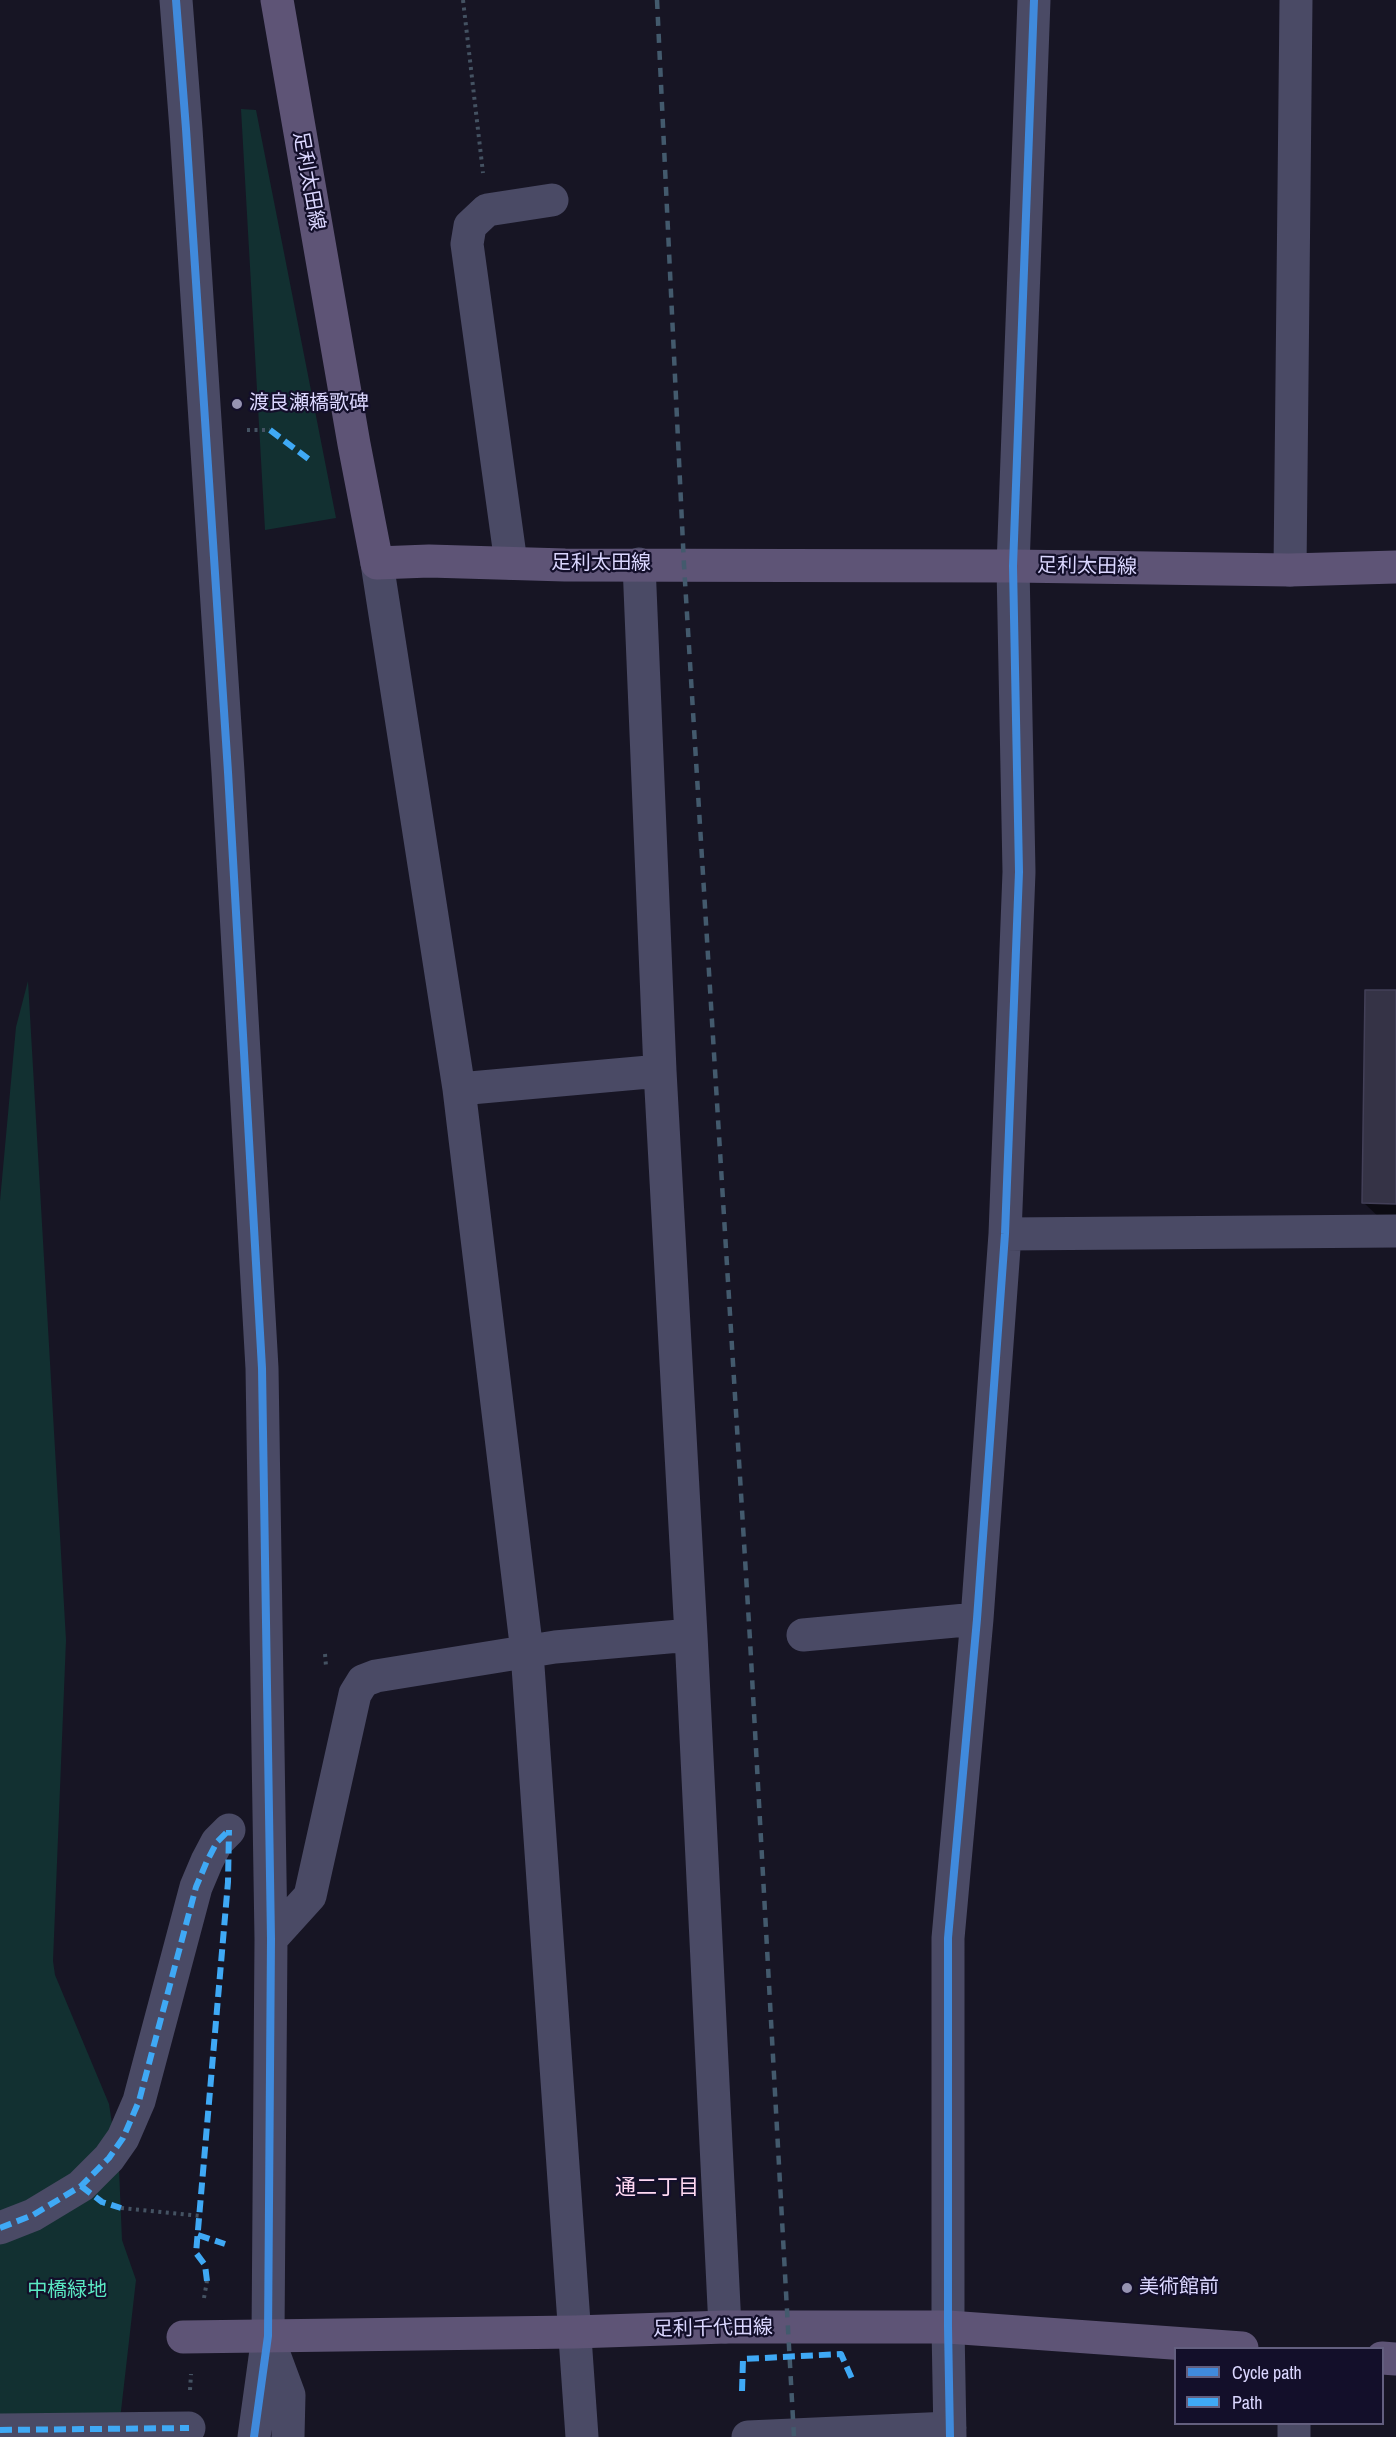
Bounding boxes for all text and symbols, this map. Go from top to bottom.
street label: 足利太田線 [287,130,329,232]
place label: 渡良瀬橋歌碑 [249,392,369,416]
marker: 渡良瀬橋歌碑 [230,397,244,411]
street label: 足利太田線 [551,552,651,576]
street label: 足利太田線 [1037,554,1137,580]
district label: 通二丁目 [615,2175,699,2201]
place label: 美術館前 [1139,2276,1219,2300]
park label: 中橋緑地 [27,2279,107,2303]
marker: 美術館前 [1120,2281,1134,2295]
street label: 足利千代田線 [653,2316,773,2342]
legend [1174,2347,1384,2425]
text: Cycle path [1232,2360,1302,2385]
text: Path [1232,2390,1262,2415]

